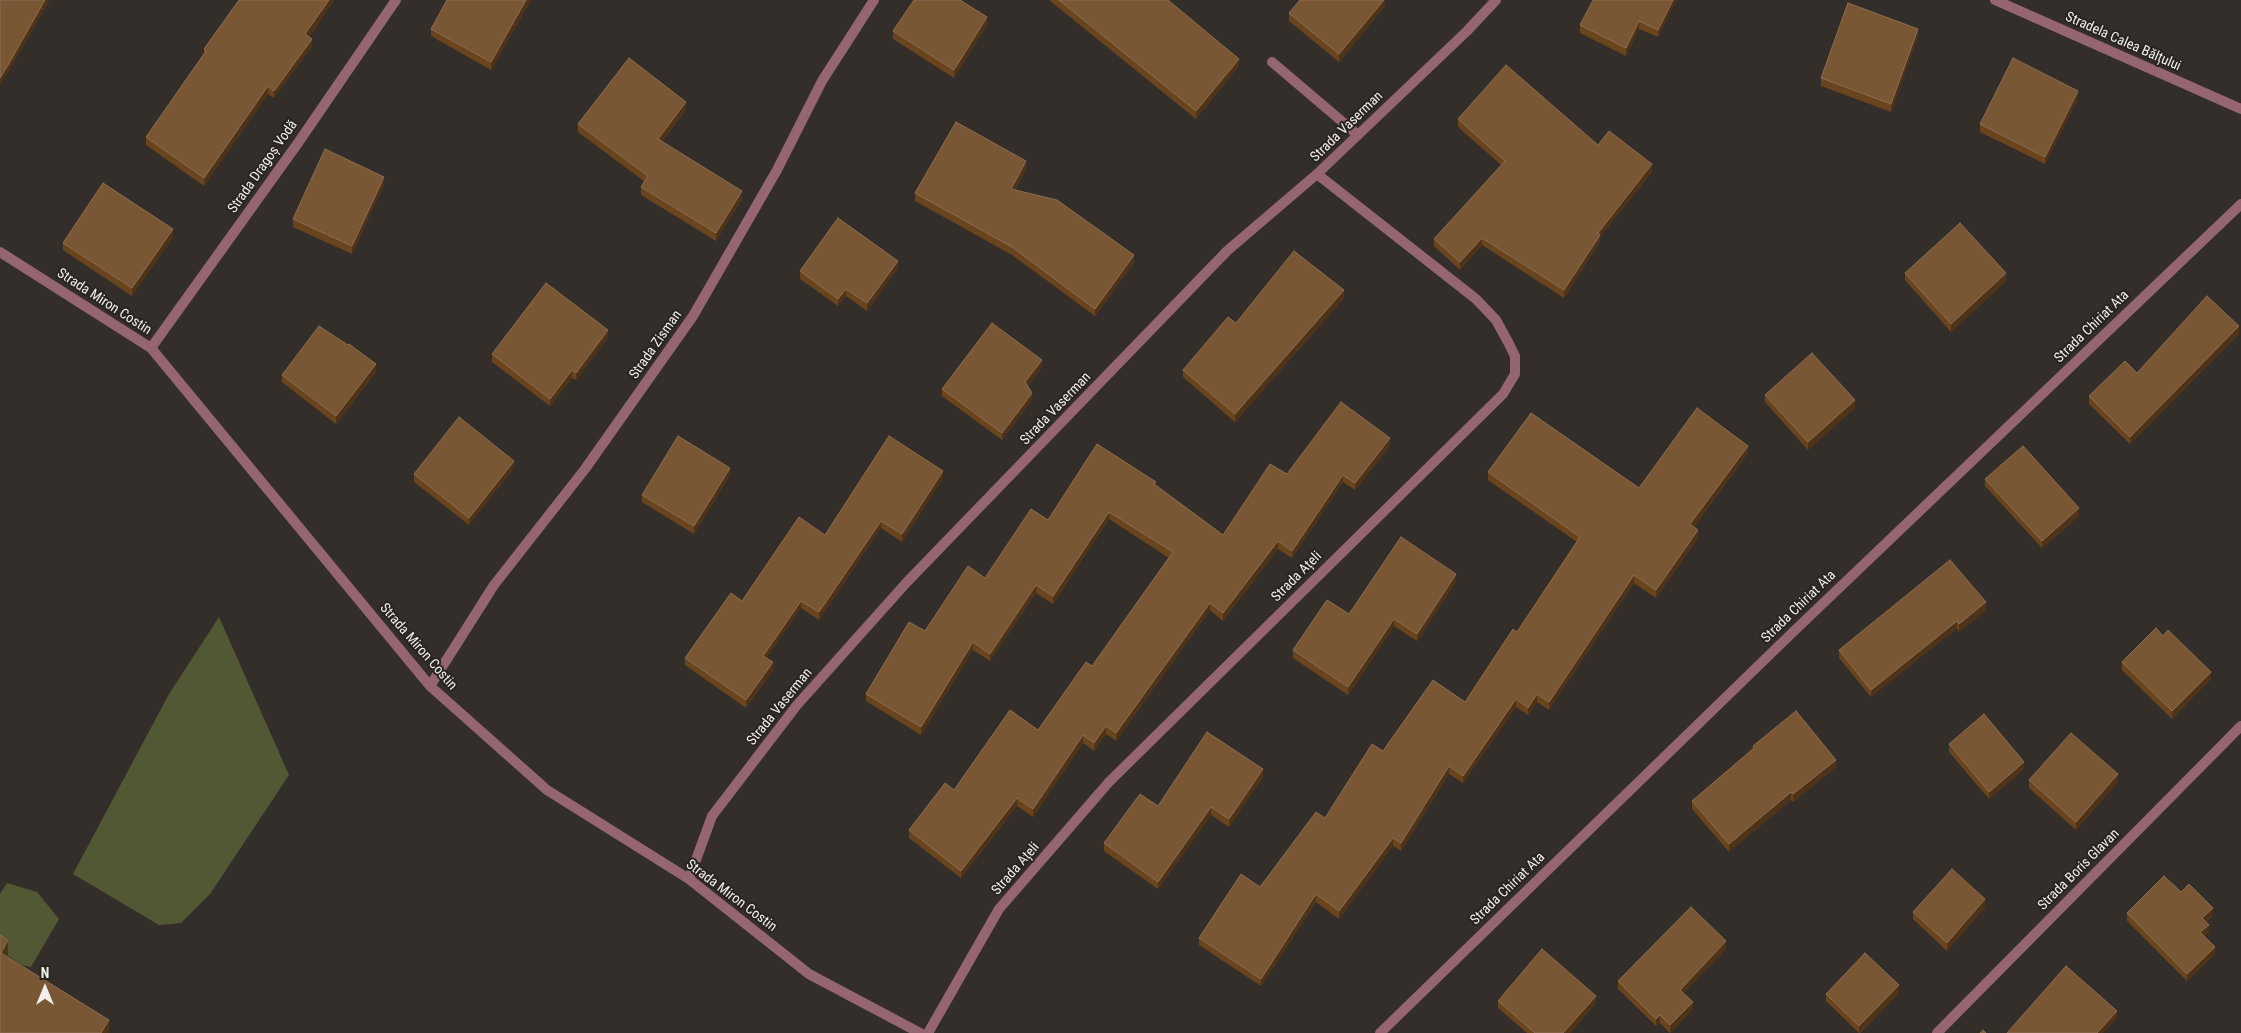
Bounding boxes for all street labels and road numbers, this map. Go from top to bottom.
street label: Stradela Calea Bălțului [2063,9,2183,75]
street label: Strada Vaserman [1307,88,1387,166]
street label: Strada Dragoș Vodă [225,117,301,217]
street label: Strada Miron Costin [54,265,154,339]
street label: Strada Chiriat Ata [2051,287,2133,367]
street label: Strada Zisman [626,307,686,383]
street label: Strada Vaserman [1017,369,1095,449]
street label: Strada Ațeli [1268,548,1326,606]
street label: Strada Chiriat Ata [1758,567,1840,647]
street label: Strada Miron Costin [376,600,460,694]
street label: Strada Vaserman [744,665,816,749]
street label: Strada Boris Glavan [2035,826,2123,914]
street label: Strada Ațeli [989,839,1043,899]
street label: Strada Chiriat Ata [1467,849,1549,929]
street label: Strada Miron Costin [682,856,780,936]

